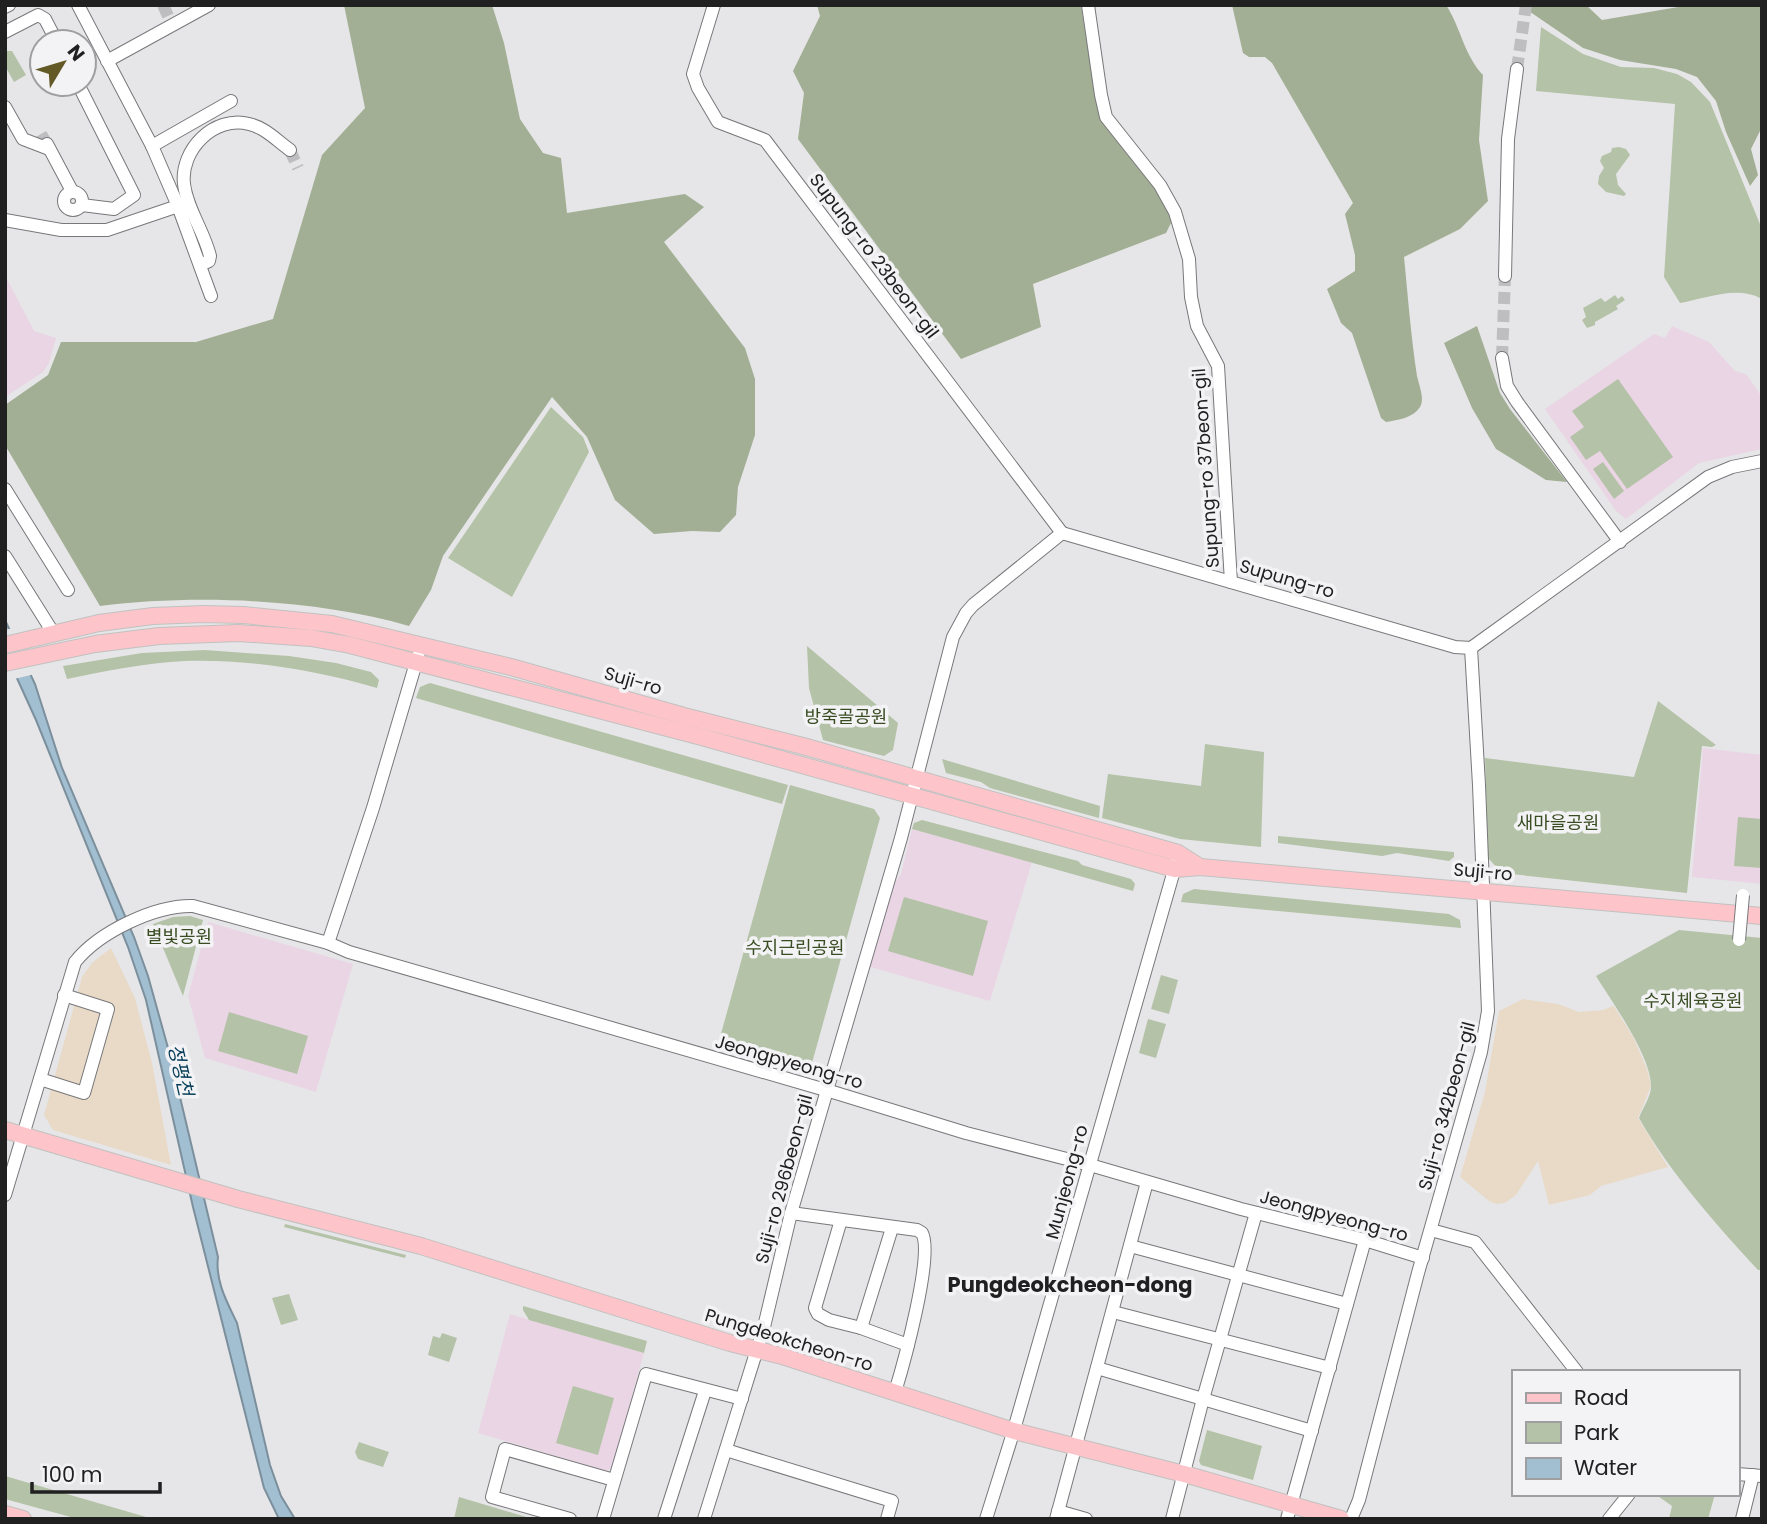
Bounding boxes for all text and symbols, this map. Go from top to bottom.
north arrow [28,28,98,98]
text: N [61,39,91,67]
street label: Supung-ro 23beon-gil [804,168,945,343]
street label: Supung-ro 37beon-gil [1186,367,1225,569]
street label: Supung-ro [1237,553,1338,604]
street label: Suji-ro [601,660,665,701]
park label: 방죽골공원 [805,704,887,729]
park label: 새마을공원 [1517,810,1599,835]
street label: Suji-ro [1452,856,1514,887]
park label: 별빛공원 [146,924,212,949]
park label: 수지근린공원 [745,935,845,960]
park label: 수지체육공원 [1643,988,1743,1013]
street label: Suji-ro 342beon-gil [1412,1019,1481,1193]
street label: Jeongpyeong-ro [712,1028,866,1095]
water label: 정평천 [161,1042,200,1100]
street label: Suji-ro 296beon-gil [749,1091,818,1266]
street label: Munjeong-ro [1039,1122,1094,1242]
street label: Jeongpyeong-ro [1257,1184,1411,1247]
district label: Pungdeokcheon-dong [948,1270,1192,1299]
street label: Pungdeokcheon-ro [702,1302,876,1377]
legend [1512,1370,1739,1496]
text: Road [1574,1383,1629,1412]
text: Park [1574,1418,1619,1447]
scale bar [32,1450,159,1494]
text: Water [1574,1453,1637,1482]
text: 100 m [42,1460,102,1489]

